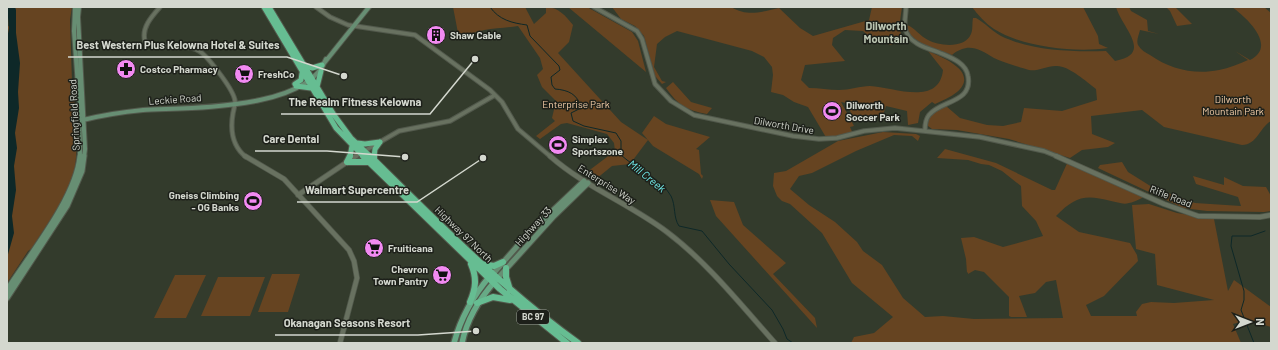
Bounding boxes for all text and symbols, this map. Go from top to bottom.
district label: Dilworth Mountain [864,19,908,45]
building icon: Shaw Cable [425,24,447,46]
place label: Shaw Cable [450,29,502,41]
callout: Best Western Plus Kelowna Hotel & Suites [68,34,287,57]
text: Best Western Plus Kelowna Hotel & Suites [77,38,280,51]
pharmacy icon: Costco Pharmacy [115,58,137,80]
place label: Costco Pharmacy [140,63,218,75]
supermarket icon: FreshCo [233,63,255,85]
place label: FreshCo [258,68,295,80]
street label: Springfield Road [66,79,82,151]
street label: Leckie Road [148,91,202,107]
callout: The Realm Fitness Kelowna [281,91,430,114]
park label: Dilworth Mountain Park [1202,93,1264,117]
text: The Realm Fitness Kelowna [289,95,422,108]
park label: Enterprise Park [542,98,610,110]
place label: Dilworth Soccer Park [846,99,900,123]
sports icon: Dilworth Soccer Park [821,100,843,122]
street label: Dilworth Drive [753,114,815,136]
callout: Care Dental [255,128,327,151]
text: Care Dental [263,132,319,145]
place label: Simplex Sportszone [572,133,623,157]
sports icon: Simplex Sportszone [547,134,569,156]
water label: Mill Creek [626,157,669,195]
street label: Enterprise Way [576,161,638,207]
callout: Walmart Supercentre [297,179,417,202]
text: Walmart Supercentre [305,183,409,196]
street label: Rifle Road [1148,183,1194,209]
place label: Gneiss Climbing - OG Banks [169,189,239,213]
sports icon: Gneiss Climbing - OG Banks [242,190,264,212]
street label: Highway 97 North [433,203,495,265]
street label: Highway 33 [512,204,554,248]
supermarket icon: Fruiticana [363,237,385,259]
place label: Fruiticana [388,242,433,254]
place label: Chevron Town Pantry [373,263,428,287]
supermarket icon: Chevron Town Pantry [431,264,453,286]
north arrow [1230,302,1270,342]
road number: BC 97 [517,310,549,324]
callout: Okanagan Seasons Resort [275,312,418,335]
text: Okanagan Seasons Resort [284,316,410,329]
text: N [1254,318,1267,326]

